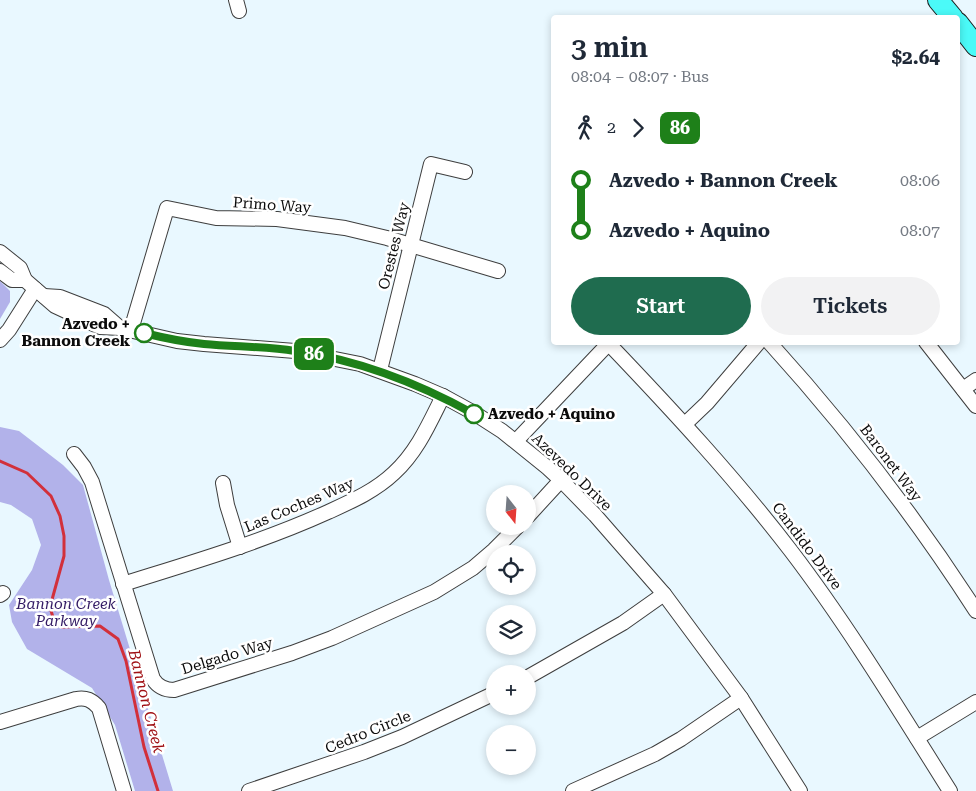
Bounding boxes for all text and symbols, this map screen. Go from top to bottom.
text: 3 min [571,31,648,64]
text: $2.64 [891,46,940,69]
text: 08:04 – 08:07 · Bus [571,67,709,86]
icon: walk [571,114,599,142]
icon: forward [624,114,652,142]
text: 86 [670,117,690,138]
text: 2 [607,118,616,137]
text: Azvedo + Bannon Creek [609,169,838,192]
text: 08:06 [900,171,940,190]
street label: Primo Way [232,193,312,217]
street label: Orestes Way [374,200,414,291]
text: Azvedo + Aquino [609,219,770,242]
text: 08:07 [900,221,940,240]
button: Start [571,277,751,335]
button: Tickets [761,277,940,335]
place label: Azvedo + Bannon Creek [21,315,131,350]
marker: Azvedo + Bannon Creek [134,323,154,343]
line badge: 86 [292,338,336,370]
text: 86 [304,343,324,364]
marker: Azvedo + Aquino [464,404,484,424]
place label: Azvedo + Aquino [488,405,615,423]
street label: Baronet Way [856,421,926,505]
street label: Azevedo Drive [528,429,616,515]
street label: Las Coches Way [242,474,356,536]
north arrow [486,485,536,535]
map controls [486,485,536,775]
street label: Candido Drive [768,499,846,593]
button: locate [486,545,536,595]
park label: Bannon Creek Parkway [15,595,117,630]
button: layers [486,605,536,655]
street label: Delgado Way [179,634,275,678]
water label: Bannon Creek [124,646,169,755]
button: + [486,665,536,715]
street label: Cedro Circle [323,707,413,757]
button: − [486,725,536,775]

